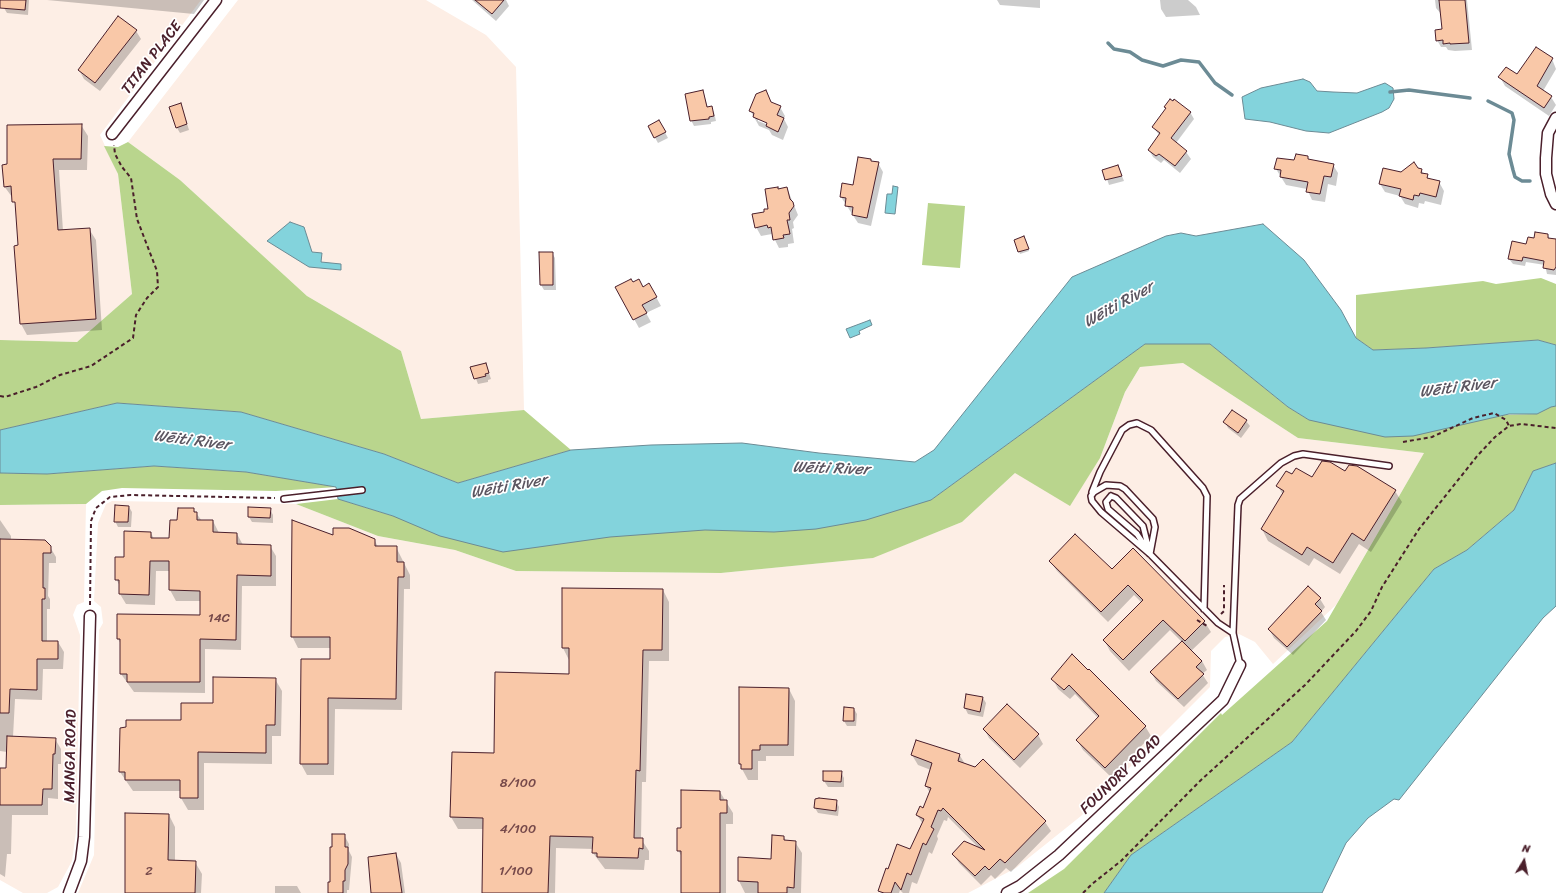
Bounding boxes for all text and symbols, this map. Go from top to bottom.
street label: TITAN PLACE [118,18,186,98]
water label: Wēiti River [1081,278,1157,332]
water label: Wēiti River [1419,374,1497,402]
water label: Wēiti River [153,427,231,455]
water label: Wēiti River [792,458,870,480]
water label: Wēiti River [469,471,549,503]
house number: 14C [208,611,230,627]
street label: MANGA ROAD [61,709,81,803]
street label: FOUNDRY ROAD [1077,732,1165,818]
house number: 8/100 [500,776,536,792]
house number: 4/100 [500,822,536,838]
text: N [1521,839,1532,859]
north arrow [1504,841,1544,881]
house number: 2 [145,864,153,880]
house number: 1/100 [499,864,533,880]

